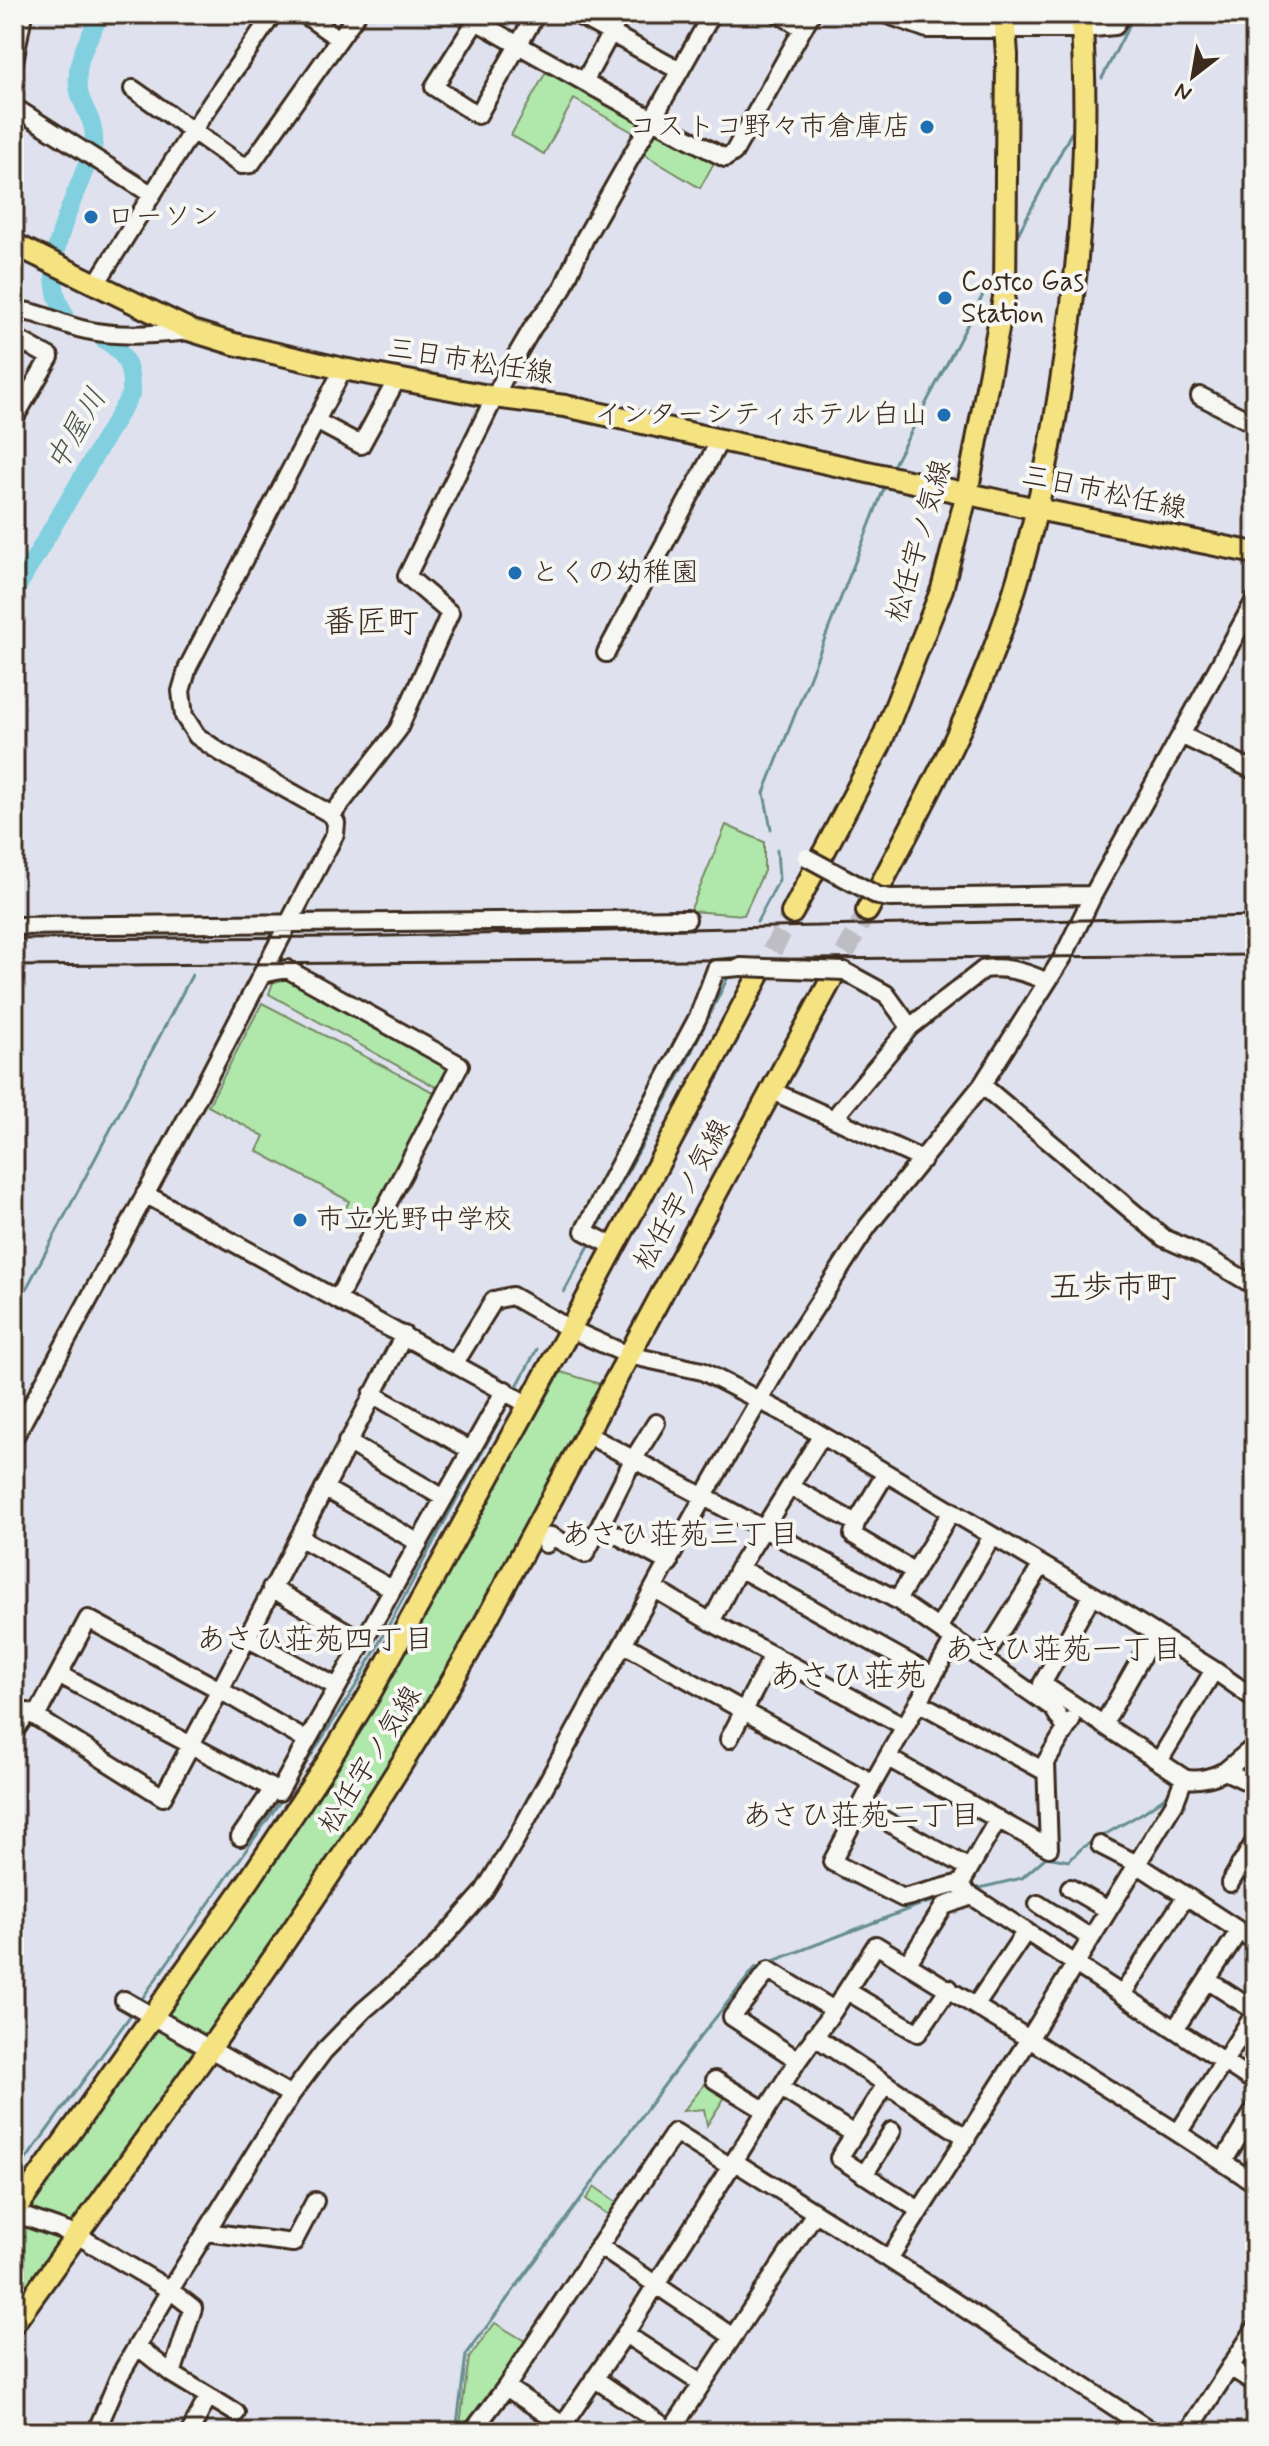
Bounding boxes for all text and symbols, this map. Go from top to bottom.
north arrow [1153,36,1233,116]
text: N [1170,76,1197,107]
place label: コストコ野々市倉庫店 [629,109,911,146]
marker: コストコ野々市倉庫店 [918,118,936,136]
place label: ローソン [107,199,219,236]
marker: ローソン [82,208,100,226]
place label: Costco Gas Station [961,264,1084,333]
marker: Costco Gas Station [936,289,954,307]
street label: 三日市松任線 [384,331,556,393]
water label: 中屋川 [38,381,116,479]
place label: インターシティホテル白山 [594,397,928,434]
marker: インターシティホテル白山 [935,406,953,424]
street label: 松任宇ノ気線 [879,455,961,627]
street label: 三日市松任線 [1018,457,1190,529]
place label: とくの幼稚園 [531,555,699,592]
marker: とくの幼稚園 [506,564,524,582]
district label: 番匠町 [323,602,419,644]
street label: 松任宇ノ気線 [626,1113,740,1277]
place label: 市立光野中学校 [316,1202,512,1239]
marker: 市立光野中学校 [291,1211,309,1229]
district label: 五歩市町 [1049,1267,1177,1309]
district label: あさひ荘苑三丁目 [561,1516,799,1555]
district label: あさひ荘苑四丁目 [196,1621,434,1660]
district label: あさひ荘苑一丁目 [944,1631,1182,1670]
district label: あさひ荘苑 [769,1656,927,1698]
street label: 松任宇ノ気線 [311,1679,431,1841]
district label: あさひ荘苑二丁目 [742,1797,980,1836]

